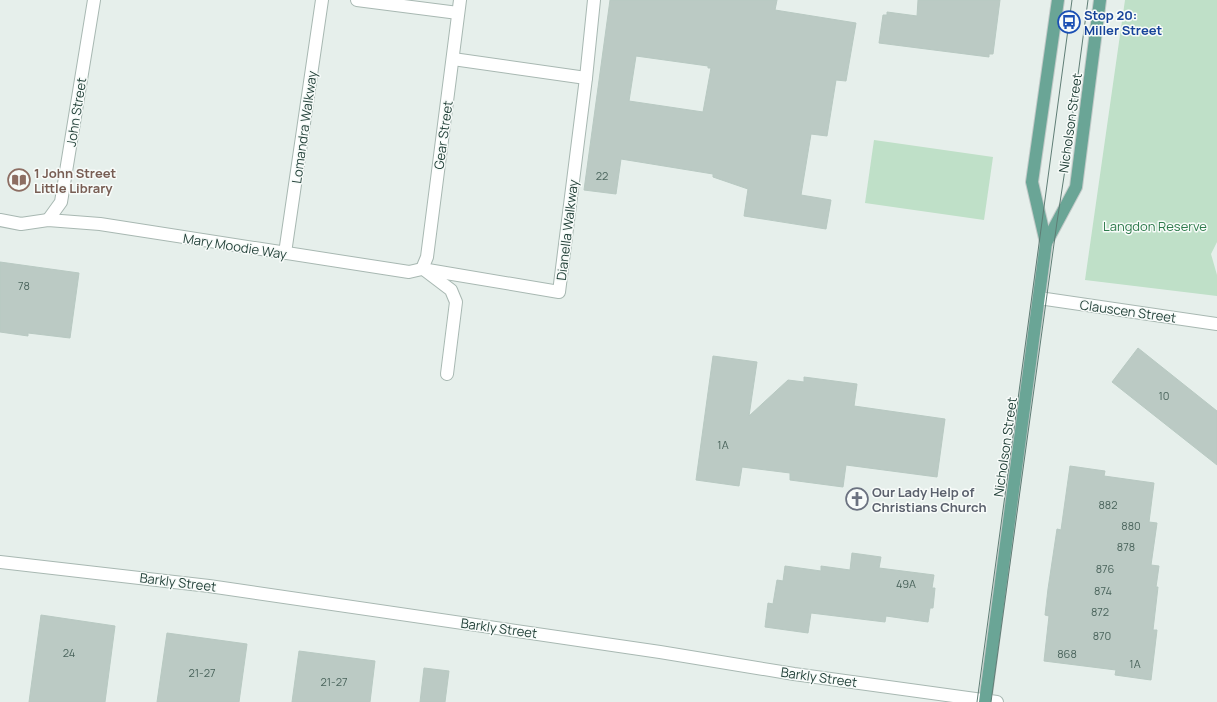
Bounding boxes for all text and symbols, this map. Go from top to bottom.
place label: Stop 20: Miller Street [1084,6,1163,39]
bus stop icon: Stop 20: Miller Street [1056,9,1082,35]
street label: Lomandra Walkway [287,69,321,185]
street label: Nicholson Street [1054,72,1086,174]
street label: John Street [62,76,90,148]
street label: Gear Street [429,99,457,171]
place label: 1 John Street Little Library [34,164,117,197]
library icon: 1 John Street Little Library [6,167,32,193]
house number: 22 [596,168,608,183]
street label: Dianella Walkway [552,178,582,282]
park label: Langdon Reserve [1103,217,1207,235]
street label: Mary Moodie Way [182,229,288,263]
house number: 78 [18,278,30,293]
street label: Clauscen Street [1079,295,1177,327]
house number: 10 [1158,388,1170,403]
street label: Nicholson Street [989,396,1021,498]
house number: 1A [717,437,729,452]
place label: Our Lady Help of Christians Church [872,483,987,516]
church icon: Our Lady Help of Christians Church [844,486,870,512]
house number: 882 [1098,497,1118,512]
house number: 880 [1121,518,1141,533]
house number: 878 [1117,539,1135,554]
house number: 876 [1096,561,1115,576]
street label: Barkly Street [139,568,217,596]
house number: 49A [896,576,916,591]
house number: 874 [1094,583,1112,598]
house number: 872 [1091,604,1109,619]
street label: Barkly Street [460,614,538,642]
house number: 870 [1093,628,1111,643]
house number: 24 [63,645,75,660]
house number: 868 [1057,646,1077,661]
house number: 1A [1129,656,1141,671]
street label: Barkly Street [780,663,858,691]
house number: 21-27 [189,665,215,680]
house number: 21-27 [321,674,347,689]

